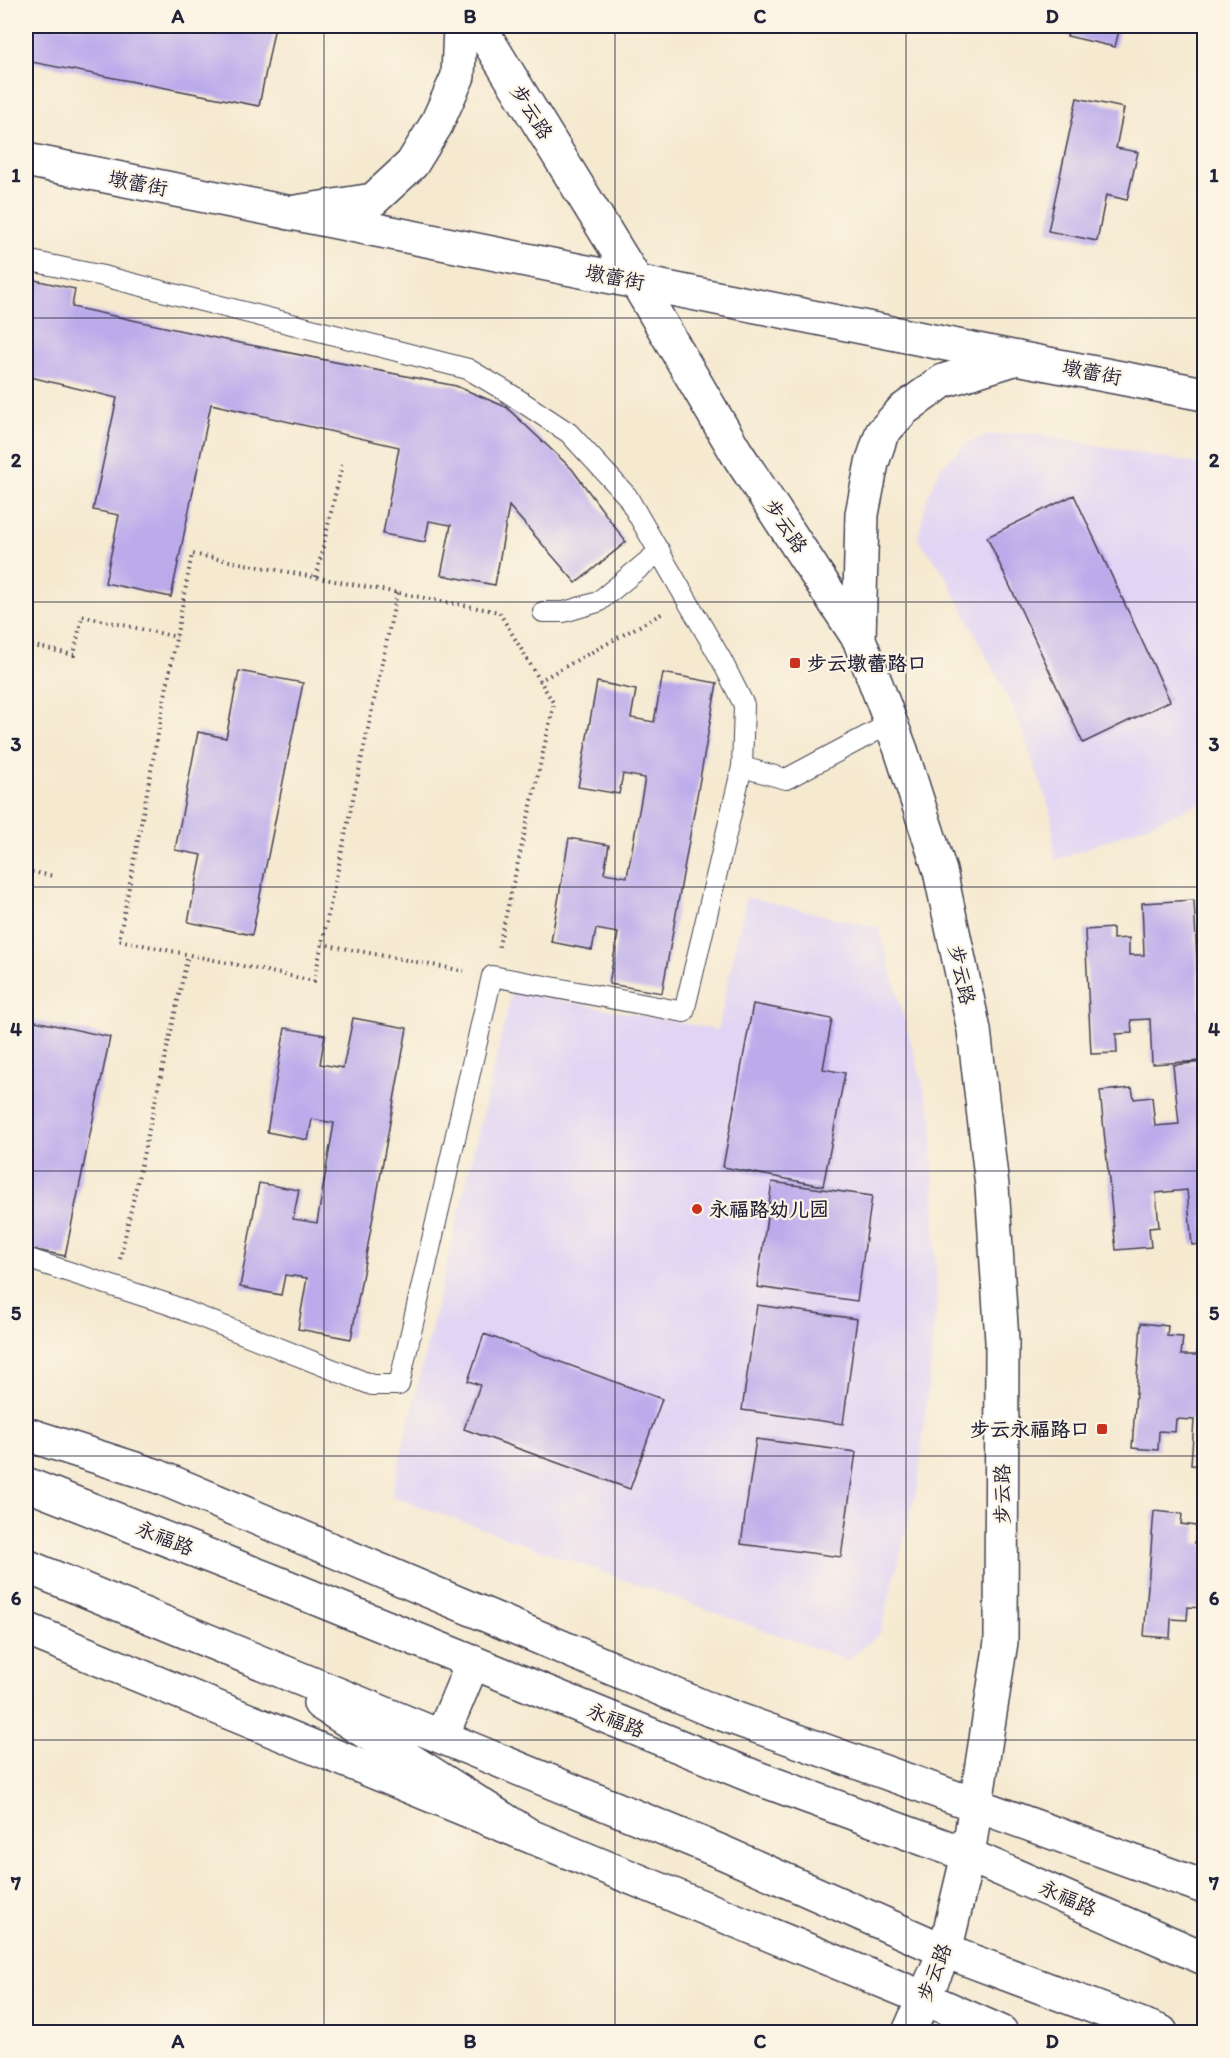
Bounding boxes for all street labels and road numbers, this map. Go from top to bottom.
street label: 步云路 [506,80,559,145]
street label: 墩蕾街 [106,165,170,201]
street label: 墩蕾街 [583,259,647,295]
street label: 墩蕾街 [1060,354,1124,390]
street label: 步云路 [759,494,813,558]
street label: 步云路 [944,943,980,1008]
street label: 步云路 [990,1463,1014,1524]
street label: 永福路 [133,1516,198,1561]
street label: 永福路 [584,1698,649,1743]
street label: 永福路 [1036,1875,1101,1922]
street label: 步云路 [912,1939,957,2004]

